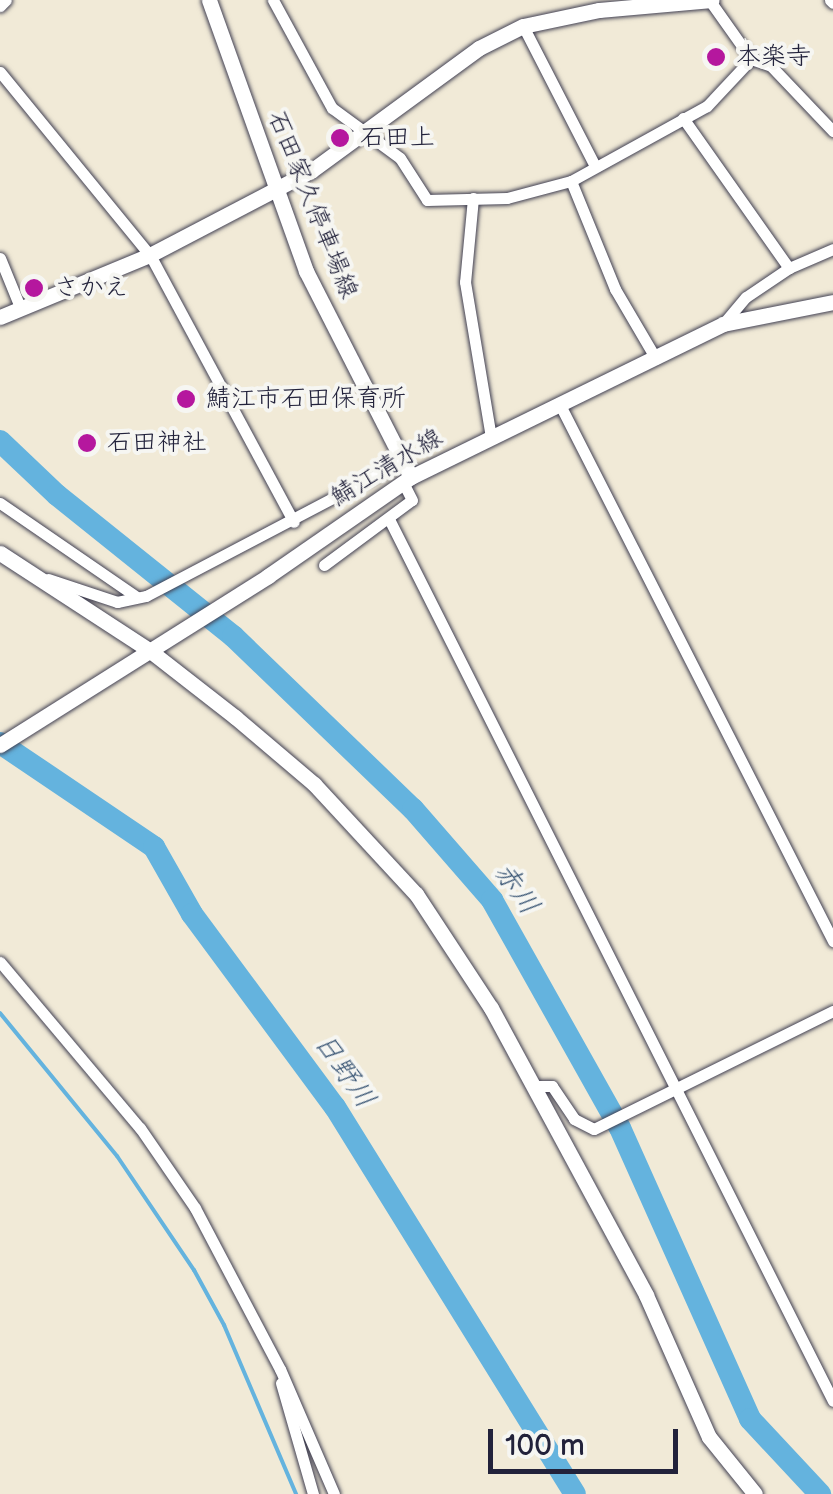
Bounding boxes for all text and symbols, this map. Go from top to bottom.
place label: 本楽寺 [736,42,811,72]
marker: 本楽寺 [705,46,727,68]
street label: 石田家久停車場線 [261,107,363,303]
place label: 石田上 [360,123,435,153]
marker: 石田上 [329,127,351,149]
place label: さかえ [54,273,129,303]
marker: さかえ [23,277,45,299]
place label: 鯖江市石田保育所 [206,384,406,414]
marker: 鯖江市石田保育所 [175,388,197,410]
street label: 鯖江清水線 [326,423,448,513]
place label: 石田神社 [107,428,207,458]
marker: 石田神社 [76,432,98,454]
water label: 赤川 [486,856,546,922]
water label: 日野川 [306,1027,382,1115]
scale bar [493,1409,683,1471]
text: 100 m [505,1428,585,1464]

